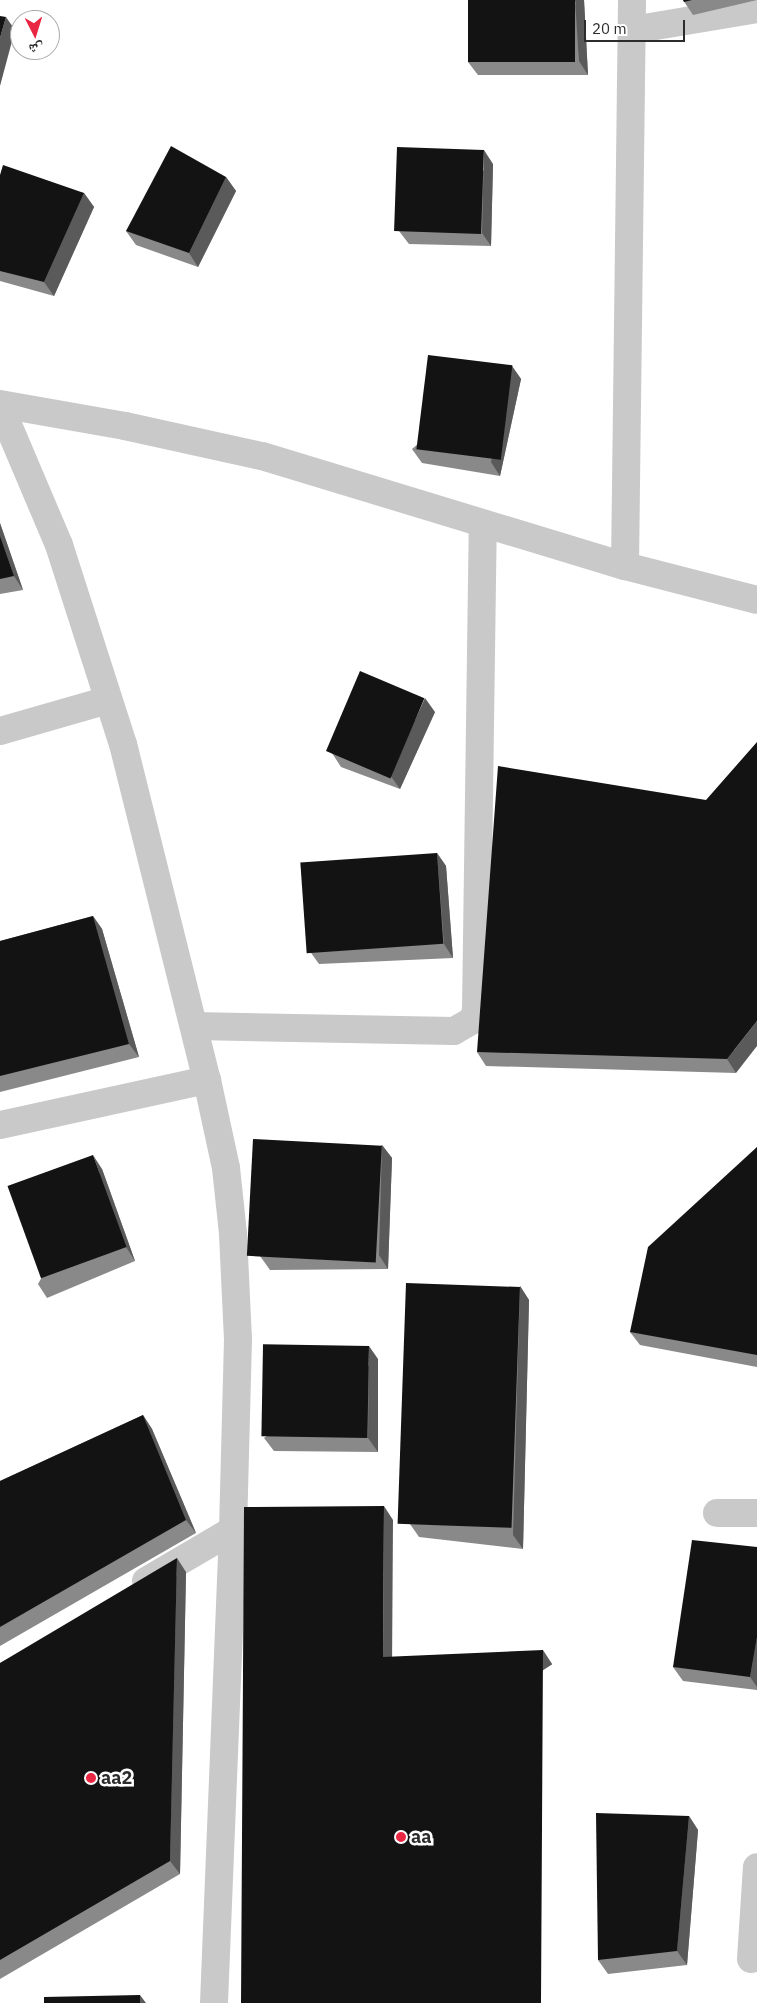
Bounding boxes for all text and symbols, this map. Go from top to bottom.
north arrow [10,10,60,60]
scale bar [587,10,688,42]
text: 20 m [592,19,627,38]
text: ش [28,39,44,59]
place label: aa2 [101,1767,132,1789]
marker: aa2 [85,1772,97,1784]
place label: aa [411,1826,431,1848]
marker: aa [395,1831,407,1843]

